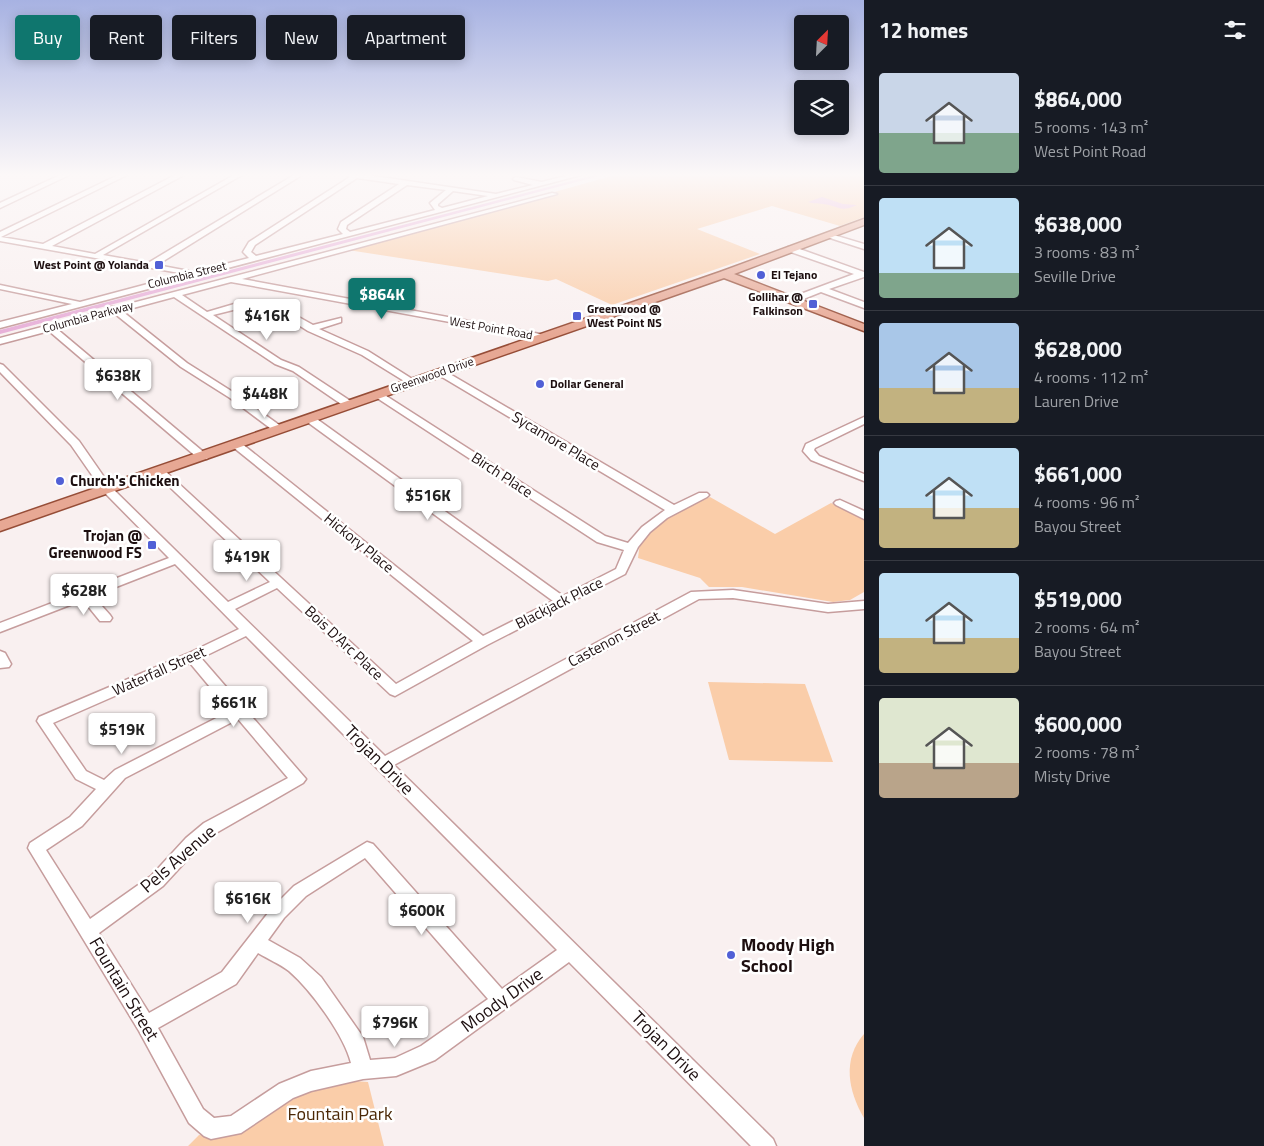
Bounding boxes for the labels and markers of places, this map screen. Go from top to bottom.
place label: West Point @ Yolanda [34,255,149,274]
marker: West Point @ Yolanda [153,259,165,271]
place label: El Tejano [771,265,817,284]
marker: El Tejano [755,269,767,281]
pin: $864K [347,278,417,320]
place label: Gollihar @ Falkinson [748,287,803,320]
pin: $416K [232,298,302,341]
marker: Gollihar @ Falkinson [807,298,819,310]
place label: Greenwood @ West Point NS [587,299,662,332]
marker: Greenwood @ West Point NS [571,310,583,322]
pin: $638K [83,358,153,401]
place label: Dollar General [550,374,624,393]
pin: $448K [230,376,300,419]
marker: Dollar General [534,378,546,390]
place label: Church's Chicken [70,469,180,492]
marker: Church's Chicken [54,475,66,487]
pin: $516K [393,478,463,521]
place label: Trojan @ Greenwood FS [49,524,142,564]
marker: Trojan @ Greenwood FS [146,539,158,551]
pin: $419K [212,540,282,582]
pin: $628K [49,574,119,616]
pin: $661K [199,686,269,728]
pin: $519K [87,712,157,755]
pin: $616K [213,882,283,924]
pin: $600K [387,894,457,936]
place label: Moody High School [741,931,835,979]
marker: Moody High School [725,949,737,961]
pin: $796K [360,1006,430,1048]

